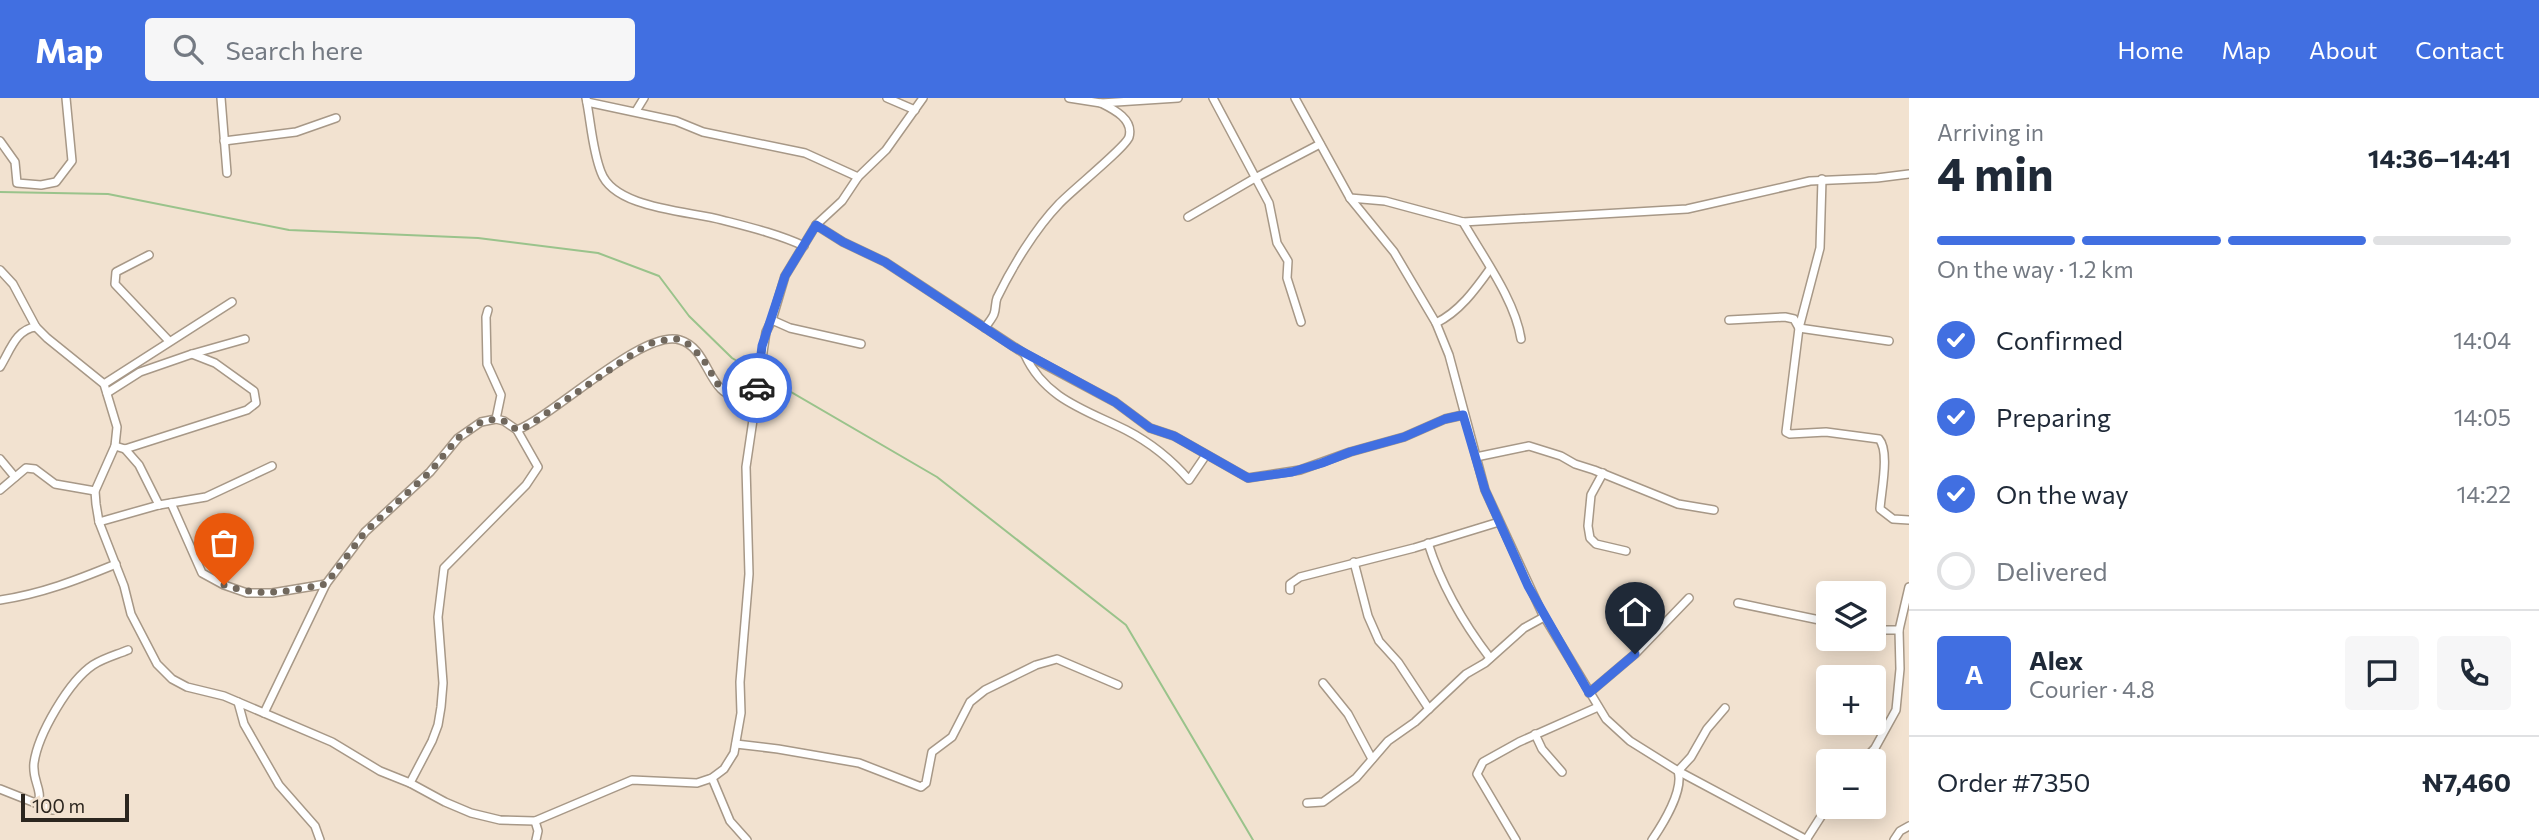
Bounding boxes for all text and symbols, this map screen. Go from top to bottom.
search box [145,18,635,81]
text: Map [35,29,103,70]
icon: search [169,30,207,68]
text: Search here [225,34,363,65]
text: Home [2118,35,2184,64]
text: Map [2222,35,2271,64]
text: About [2309,35,2377,64]
text: Contact [2415,35,2504,64]
text: Arriving in [1937,118,2044,146]
text: 14:36–14:41 [2368,142,2511,173]
text: 4 min [1937,144,2054,200]
text: On the way · 1.2 km [1937,255,2134,283]
icon: check [1937,321,1975,359]
text: Confirmed [1996,324,2123,355]
text: 14:04 [2453,326,2511,354]
courier [722,353,792,423]
icon: car [738,369,776,407]
icon: check [1937,398,1975,436]
text: Preparing [1996,401,2111,432]
text: 14:05 [2454,403,2511,431]
icon: check [1937,475,1975,513]
text: On the way [1996,478,2129,509]
text: 14:22 [2456,480,2511,508]
pin [194,513,254,585]
icon: bag [205,524,243,562]
text: Delivered [1996,555,2107,586]
map controls [1816,581,1886,819]
button: layers [1816,581,1886,651]
pin [1605,582,1665,654]
icon: home [1616,593,1654,631]
button: chat [2345,636,2419,710]
button: phone [2437,636,2511,710]
text: Alex [2029,644,2083,675]
text: A [1965,658,1983,689]
button: + [1816,665,1886,735]
text: Courier · 4.8 [2029,675,2155,703]
button: − [1816,749,1886,819]
text: Order #7350 [1937,766,2091,797]
text: ₦7,460 [2422,766,2511,797]
scale bar [21,791,130,823]
text: 100 m [32,794,85,817]

